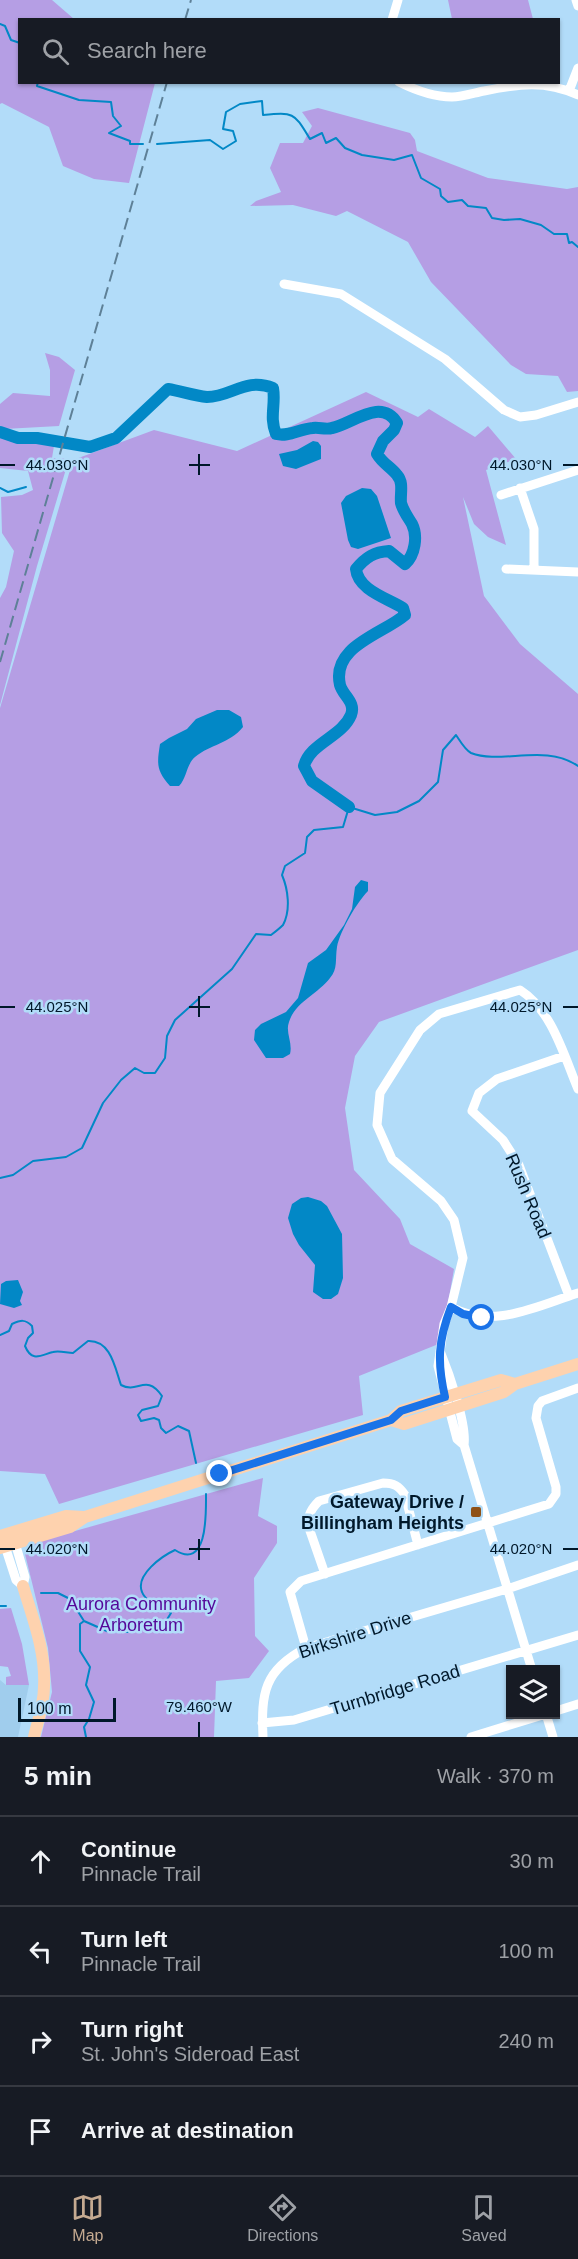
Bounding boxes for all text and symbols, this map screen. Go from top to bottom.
search box [18,18,560,84]
icon: search [39,35,72,68]
text: Search here [87,38,207,63]
text: 44.030°N [26,456,88,473]
text: 44.030°N [490,456,552,473]
text: 44.025°N [26,998,88,1015]
text: 44.025°N [490,998,552,1015]
street label: Rush Road [501,1151,555,1241]
route start [468,1304,494,1330]
route end [206,1460,232,1486]
place label: Gateway Drive / Billingham Heights [301,1492,464,1533]
marker: Gateway Drive / Billingham Heights [469,1505,483,1519]
text: 44.020°N [26,1540,88,1557]
text: 44.020°N [490,1540,552,1557]
park label: Aurora Community Arboretum [66,1594,216,1635]
street label: Birkshire Drive [296,1607,414,1663]
street label: Turnbridge Road [328,1661,462,1719]
map controls [506,1665,560,1719]
button: layers [506,1665,560,1719]
scale bar [18,1695,116,1722]
text: 79.460°W [166,1698,233,1715]
text: 100 m [27,1700,71,1717]
text: 5 min [24,1761,92,1791]
text: Walk · 370 m [437,1765,554,1787]
text: Continue [81,1837,176,1862]
icon: ahead [24,1845,57,1878]
text: 30 m [510,1850,554,1872]
text: Pinnacle Trail [81,1863,201,1885]
text: Turn left [81,1927,167,1952]
icon: left [24,1935,57,1968]
text: 100 m [498,1940,554,1962]
text: Pinnacle Trail [81,1953,201,1975]
text: Turn right [81,2017,183,2042]
icon: right [24,2025,57,2058]
text: 240 m [498,2030,554,2052]
text: St. John's Sideroad East [81,2043,299,2065]
icon: arrive [24,2115,57,2148]
text: Arrive at destination [81,2118,294,2143]
tab: Map [71,2191,104,2245]
tab: Directions [247,2191,318,2245]
tab: Saved [461,2191,507,2245]

